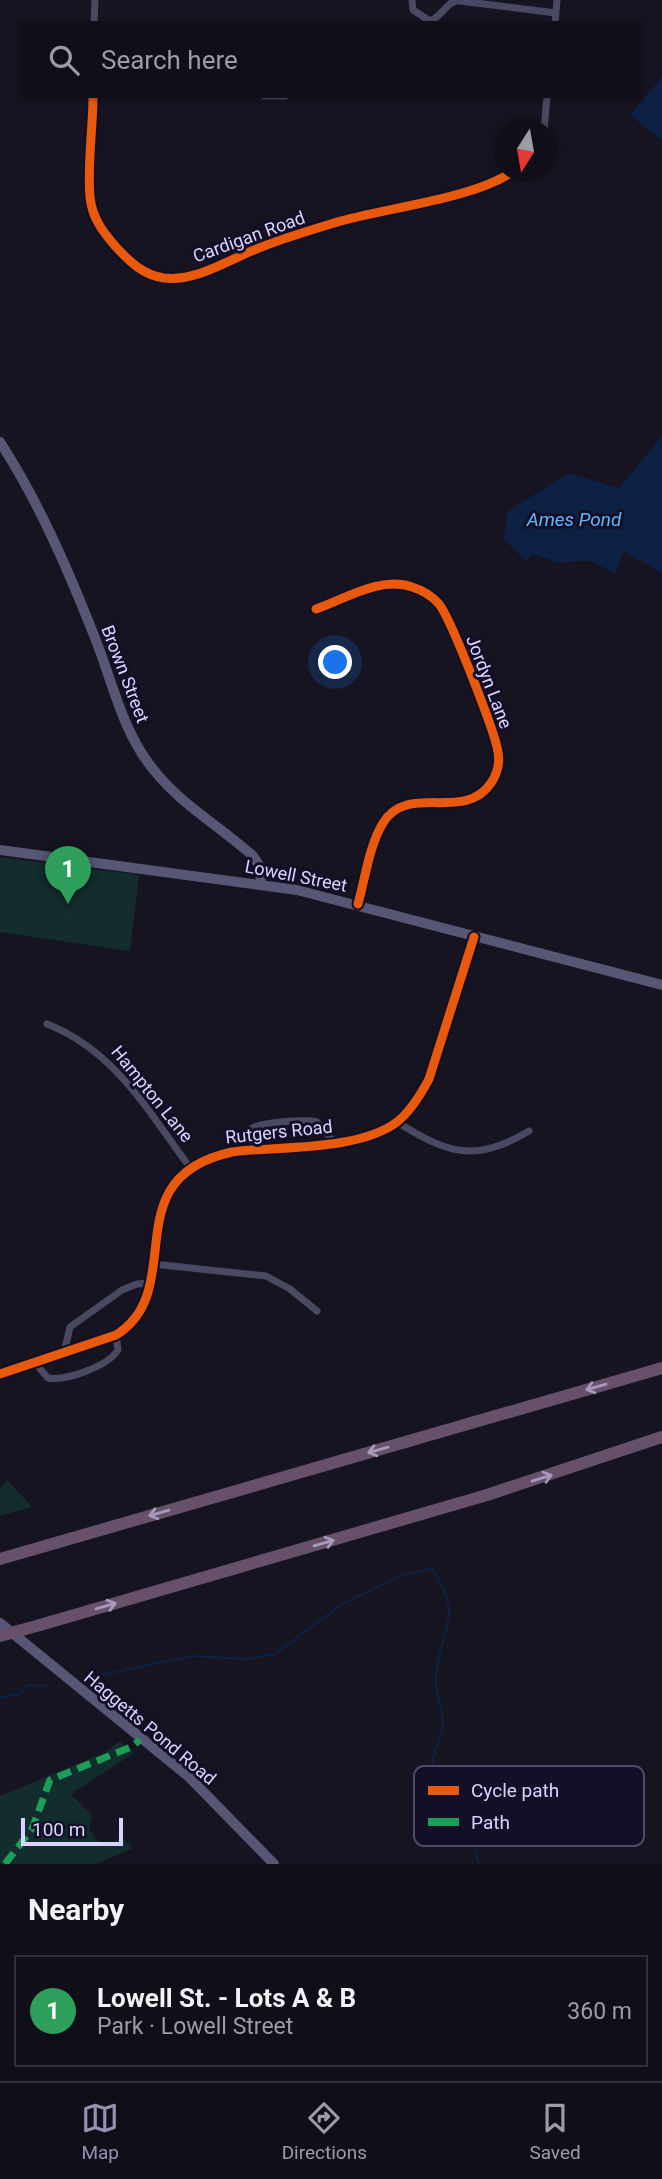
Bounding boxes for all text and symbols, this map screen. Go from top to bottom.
search box [21,21,641,98]
icon: search [45,41,83,79]
text: Search here [101,45,238,75]
north arrow [494,119,557,182]
street label: Cardigan Road [190,207,308,267]
water label: Ames Pond [526,508,622,531]
street label: Brown Street [97,622,154,726]
street label: Jordyn Lane [462,632,517,731]
your location [318,645,352,679]
pin: 1 [45,846,91,904]
street label: Lowell Street [243,855,349,896]
street label: Hampton Lane [107,1041,198,1146]
street label: Rutgers Road [224,1115,334,1148]
one-way arrow [586,1381,608,1394]
one-way arrow [367,1444,390,1457]
one-way arrow [531,1471,553,1483]
one-way arrow [148,1507,170,1520]
one-way arrow [313,1535,335,1548]
one-way arrow [95,1598,117,1611]
street label: Haggetts Pond Road [80,1666,220,1789]
legend [414,1766,644,1846]
text: Cycle path [471,1779,559,1802]
text: Path [471,1811,510,1834]
scale bar [21,1815,122,1847]
text: 100 m [32,1818,85,1841]
text: Nearby [28,1892,124,1927]
text: Lowell St. - Lots A & B [97,1983,356,2013]
text: 1 [46,1998,60,2025]
text: 360 m [567,1998,632,2025]
text: Park · Lowell Street [97,2013,293,2040]
tab: Map [81,2099,119,2164]
tab: Directions [282,2099,367,2164]
tab: Saved [529,2099,581,2164]

